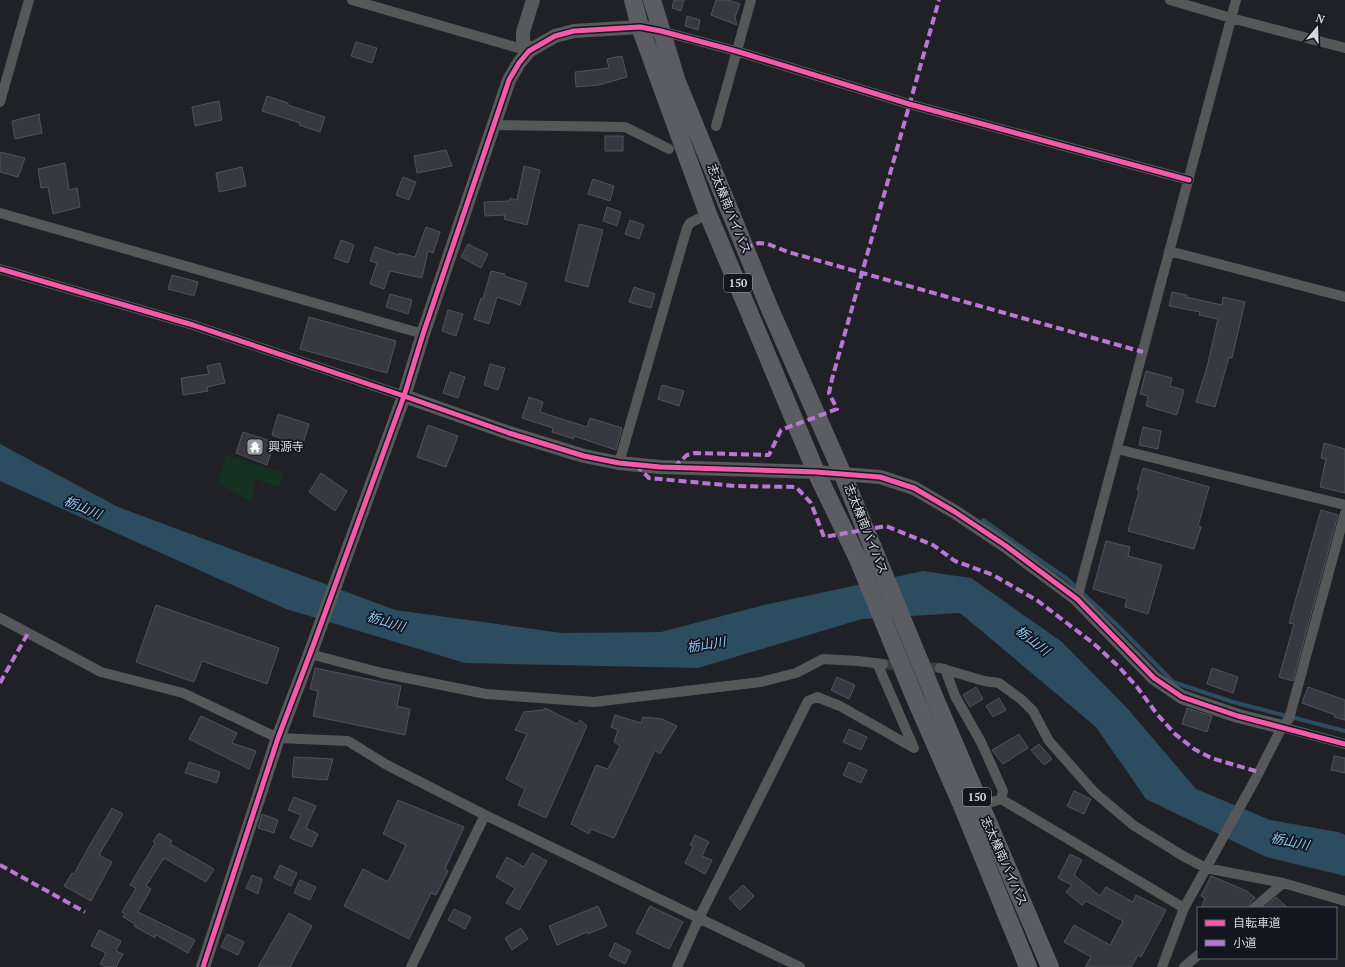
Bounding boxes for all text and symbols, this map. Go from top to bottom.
north arrow [1297,8,1337,48]
text: N [1314,11,1327,27]
street label: 志太榛南バイパス [705,162,754,256]
road number: 150 [724,274,752,292]
temple icon: 興源寺 [245,437,265,457]
place label: 興源寺 [268,439,304,454]
street label: 志太榛南バイパス [842,482,891,576]
water label: 栃山川 [62,491,106,524]
water label: 栃山川 [365,607,409,636]
water label: 栃山川 [1012,621,1055,660]
water label: 栃山川 [685,632,729,656]
road number: 150 [963,788,991,806]
street label: 志太榛南バイパス [978,814,1031,908]
water label: 栃山川 [1269,828,1313,854]
legend [1197,907,1337,959]
text: 自転車道 [1233,915,1281,930]
text: 小道 [1233,935,1257,950]

